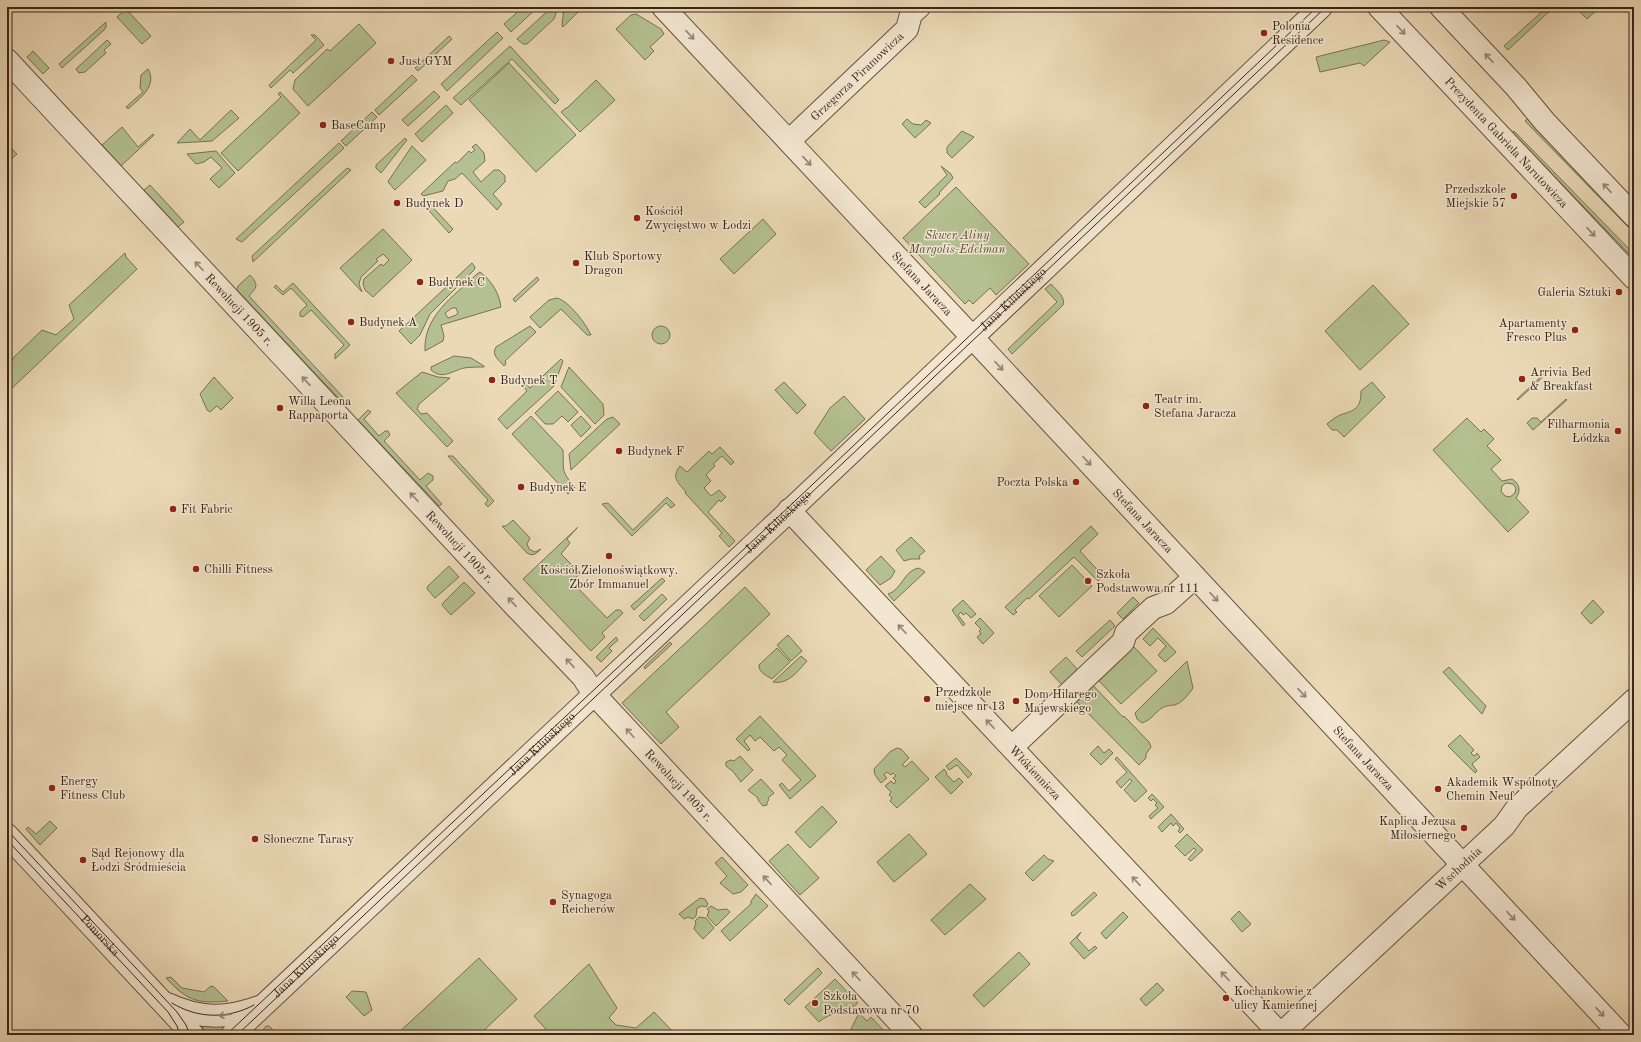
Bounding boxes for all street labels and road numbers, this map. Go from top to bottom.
street label: Grzegorza Piramowicza [809,30,907,124]
street label: Prezydenta Gabriela Narutowicza [1442,76,1570,211]
street label: Stefana Jaracza [889,250,954,319]
street label: Jana Kilińskiego [978,266,1049,334]
street label: Rewolucji 1905 r. [202,272,275,349]
street label: Stefana Jaracza [1110,487,1175,556]
street label: Jana Kilińskiego [743,489,814,557]
street label: Rewolucji 1905 r. [423,509,496,586]
street label: Jana Kilińskiego [507,711,578,778]
street label: Stefana Jaracza [1330,724,1395,793]
street label: Włókiennicza [1006,744,1063,803]
street label: Rewolucji 1905 r. [642,748,714,824]
street label: Wschodnia [1434,845,1484,893]
street label: Pomorska [78,913,121,959]
street label: Jana Kilińskiego [271,933,342,1000]

